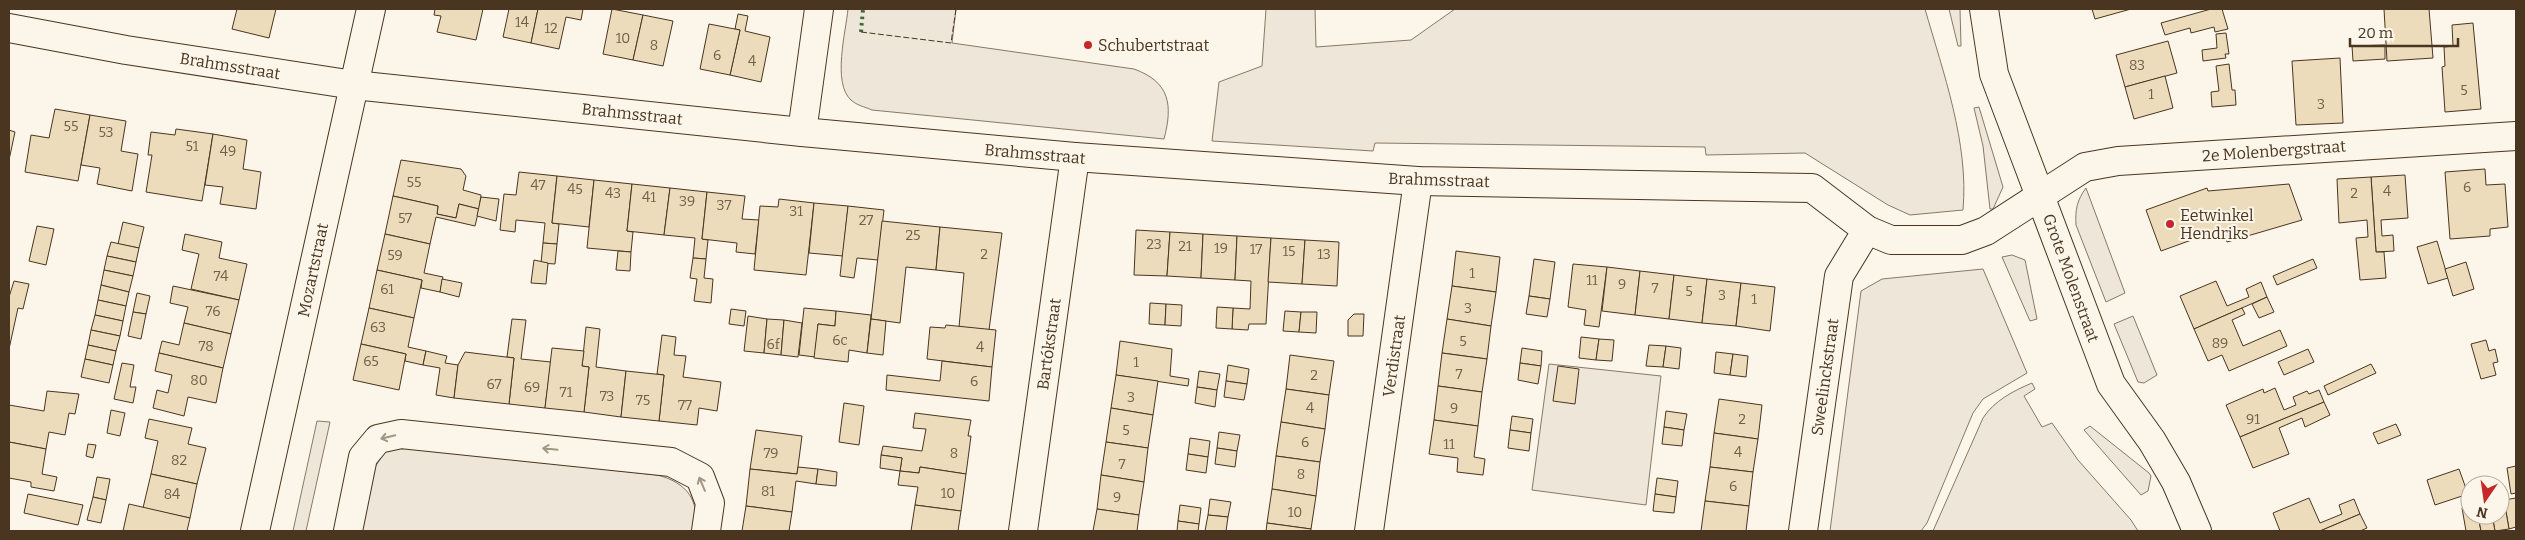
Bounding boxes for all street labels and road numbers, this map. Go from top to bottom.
street label: Brahmsstraat [178,49,282,83]
street label: Brahmsstraat [581,99,684,129]
street label: 2e Molenbergstraat [2201,136,2347,166]
street label: Brahmsstraat [984,140,1087,168]
street label: Brahmsstraat [1388,169,1490,191]
street label: Grote Molenstraat [2039,211,2103,345]
street label: Mozartstraat [294,221,332,319]
street label: Bartókstraat [1033,297,1065,391]
street label: Verdistraat [1379,313,1409,398]
street label: Sweelinckstraat [1807,317,1843,437]

